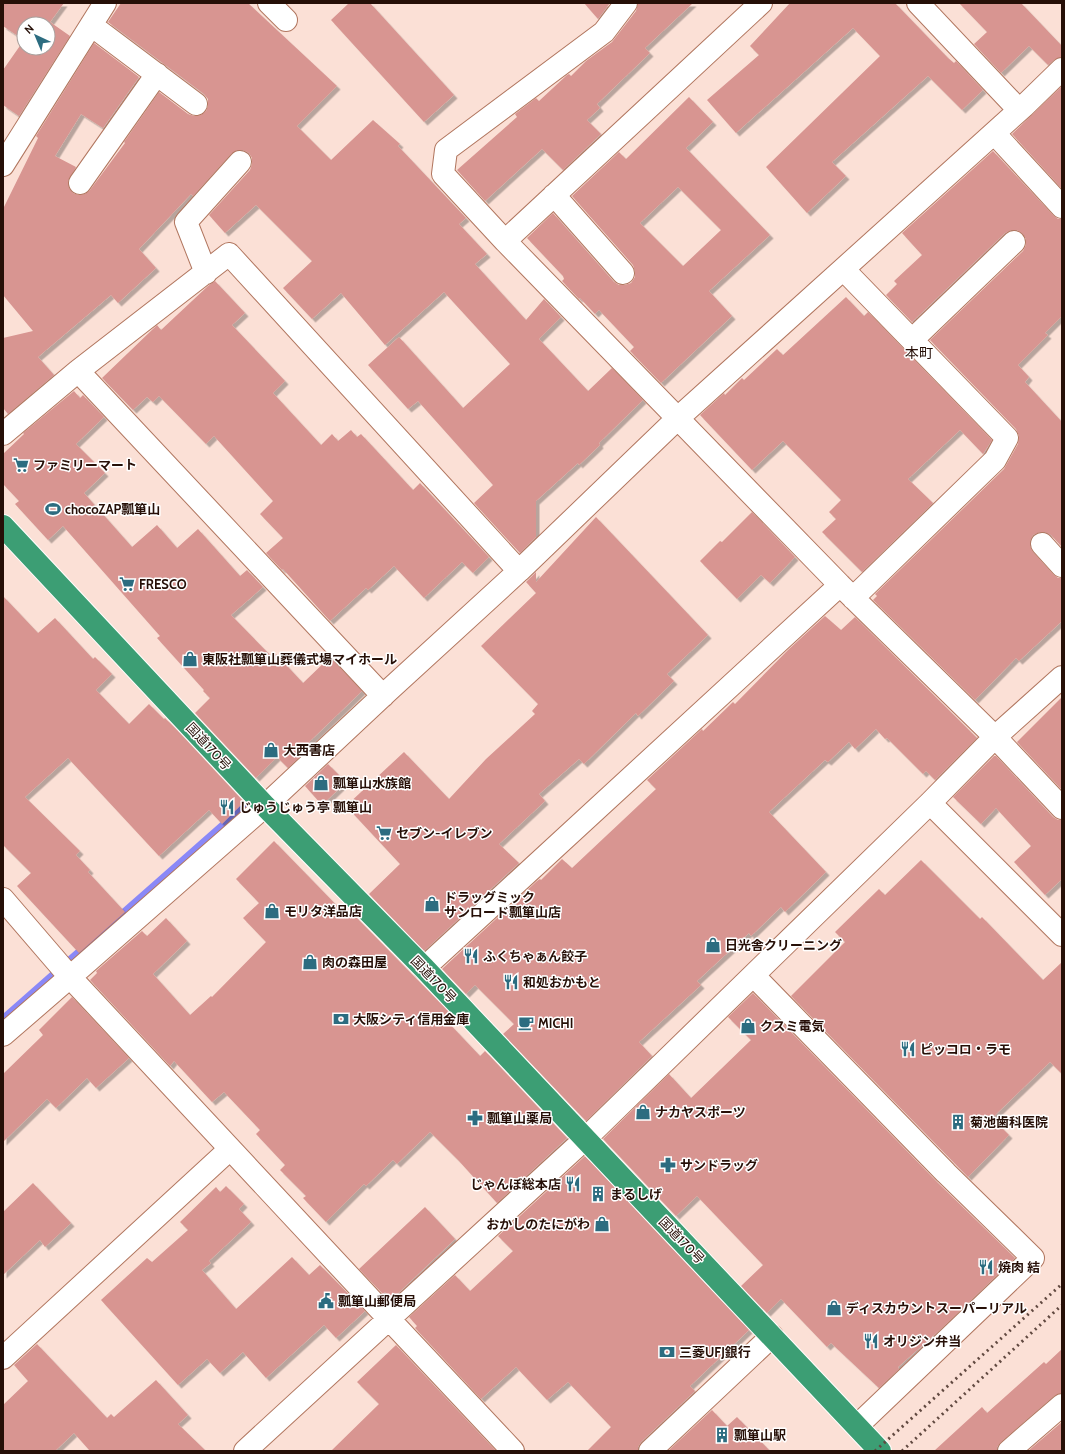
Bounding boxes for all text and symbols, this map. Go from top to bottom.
north arrow [16,16,56,56]
text: N [21,21,37,37]
district label: 本町 [905,344,933,362]
supermarket icon: ファミリーマート [12,456,30,474]
place label: ファミリーマート [33,457,137,473]
sports icon: chocoZAP瓢箪山 [44,500,62,518]
place label: chocoZAP瓢箪山 [65,501,160,517]
supermarket icon: FRESCO [118,575,136,593]
place label: FRESCO [139,576,187,592]
shop icon: 東阪社瓢箪山葬儀式場マイホール [181,650,199,668]
place label: 東阪社瓢箪山葬儀式場マイホール [202,651,397,667]
street label: 国道170号 [183,719,235,773]
shop icon: 大西書店 [262,741,280,759]
place label: 大西書店 [283,742,335,758]
shop icon: 瓢箪山水族館 [312,774,330,792]
place label: 瓢箪山水族館 [333,775,411,791]
restaurant icon: じゅうじゅう亭 瓢箪山 [218,798,236,816]
place label: じゅうじゅう亭 瓢箪山 [239,799,372,815]
supermarket icon: セブン-イレブン [375,824,393,842]
place label: セブン-イレブン [396,825,492,841]
place label: ドラッグミック サンロード瓢箪山店 [444,889,561,920]
shop icon: ドラッグミック サンロード瓢箪山店 [423,895,441,913]
shop icon: モリタ洋品店 [263,902,281,920]
place label: モリタ洋品店 [284,903,362,919]
shop icon: 日光舎クリーニング [704,936,722,954]
place label: 日光舎クリーニング [725,937,842,953]
restaurant icon: ふくちゃぁん餃子 [462,947,480,965]
place label: ふくちゃぁん餃子 [483,948,587,964]
street label: 国道170号 [408,952,460,1006]
shop icon: 肉の森田屋 [301,953,319,971]
place label: 肉の森田屋 [322,954,387,970]
restaurant icon: 和処おかもと [502,973,520,991]
place label: 和処おかもと [523,974,601,990]
bank icon: 大阪シティ信用金庫 [332,1010,350,1028]
place label: 大阪シティ信用金庫 [353,1011,469,1027]
cafe icon: MICHI [517,1014,535,1032]
place label: MICHI [538,1015,574,1031]
shop icon: クスミ電気 [739,1017,757,1035]
place label: クスミ電気 [760,1018,825,1034]
restaurant icon: ピッコロ・ラモ [899,1040,917,1058]
place label: ピッコロ・ラモ [920,1041,1011,1057]
shop icon: ナカヤスポーツ [634,1103,652,1121]
place label: ナカヤスポーツ [655,1104,746,1120]
pharmacy icon: 瓢箪山薬局 [466,1109,484,1127]
place label: 瓢箪山薬局 [487,1110,552,1126]
building icon: 菊池歯科医院 [949,1113,967,1131]
place label: 菊池歯科医院 [970,1114,1048,1130]
pharmacy icon: サンドラッグ [659,1156,677,1174]
place label: サンドラッグ [680,1157,758,1173]
restaurant icon: じゃんぼ総本店 [564,1175,582,1193]
place label: じゃんぼ総本店 [470,1176,561,1192]
building icon: まるしげ [589,1185,607,1203]
place label: まるしげ [610,1186,662,1202]
street label: 国道170号 [656,1213,708,1267]
shop icon: おかしのたにがわ [593,1215,611,1233]
place label: おかしのたにがわ [486,1216,590,1232]
restaurant icon: 焼肉 結 [977,1258,995,1276]
place label: 焼肉 結 [998,1259,1040,1275]
public building icon: 瓢箪山郵便局 [317,1292,335,1310]
place label: 瓢箪山郵便局 [338,1293,416,1309]
shop icon: ディスカウントスーパーリアル [825,1299,843,1317]
place label: ディスカウントスーパーリアル [846,1300,1027,1316]
restaurant icon: オリジン弁当 [862,1332,880,1350]
place label: オリジン弁当 [883,1333,961,1349]
bank icon: 三菱UFJ銀行 [658,1343,676,1361]
place label: 三菱UFJ銀行 [679,1344,751,1360]
building icon: 瓢箪山駅 [713,1426,731,1444]
place label: 瓢箪山駅 [734,1427,786,1443]

